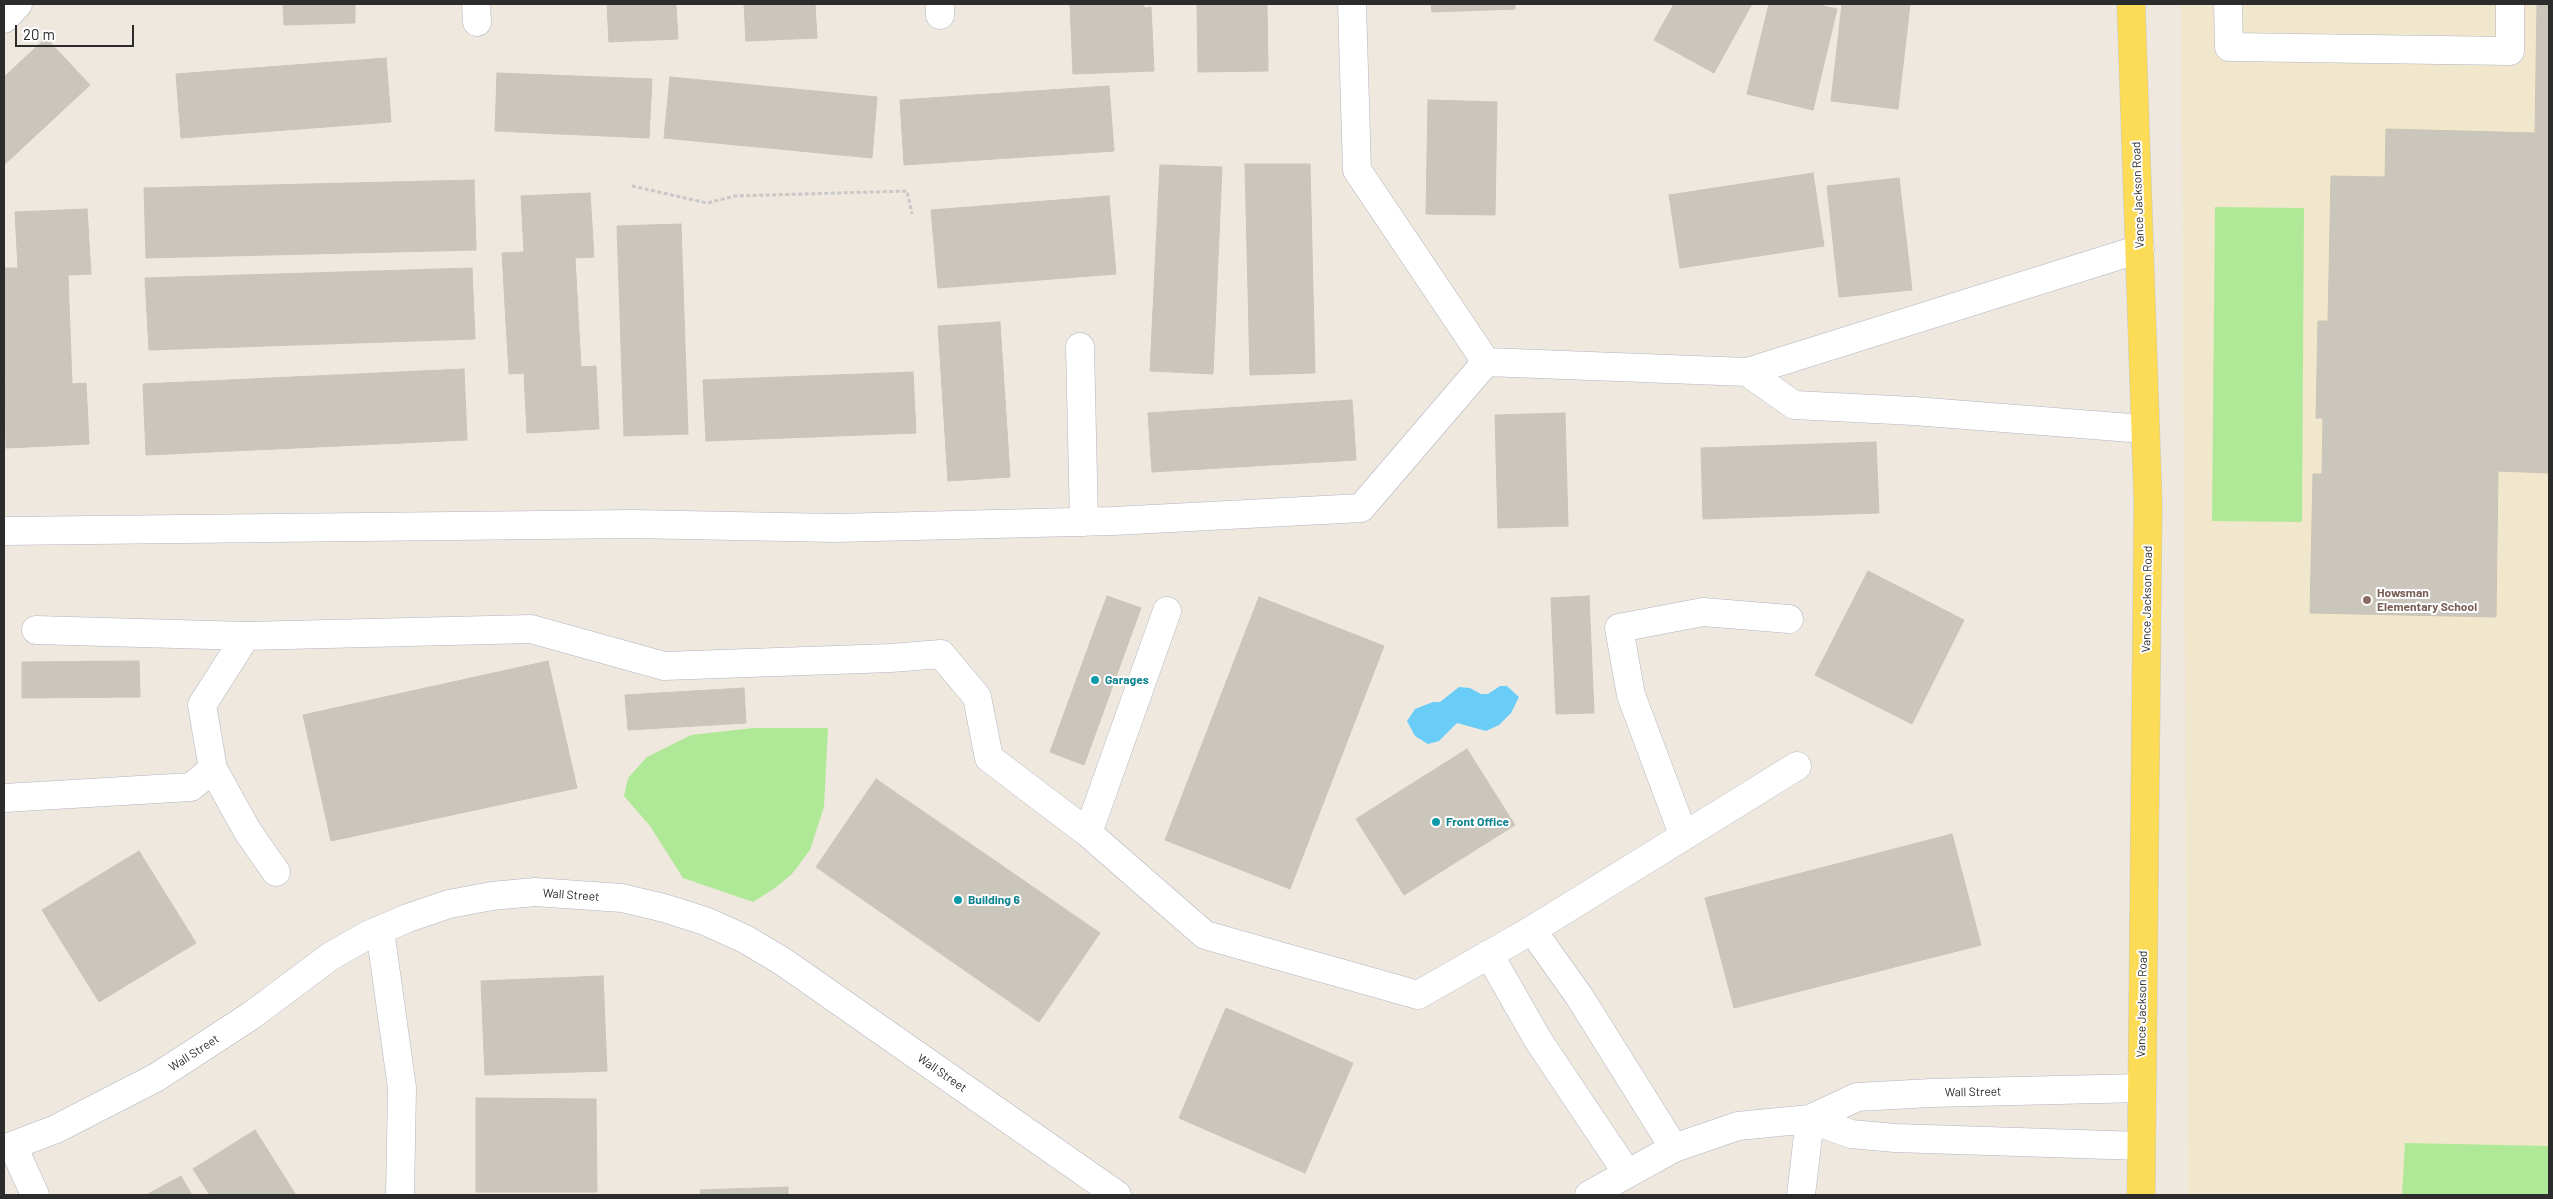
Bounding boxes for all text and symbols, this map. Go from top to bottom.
scale bar [18,15,136,47]
text: 20 m [23,25,55,43]
street label: Vance Jackson Road [2129,141,2147,249]
street label: Vance Jackson Road [2139,545,2155,653]
place label: Howsman Elementary School [2377,586,2477,614]
marker: Howsman Elementary School [2361,594,2373,606]
place label: Garages [1105,673,1149,687]
marker: Garages [1089,674,1101,686]
place label: Front Office [1446,815,1509,829]
marker: Front Office [1430,816,1442,828]
street label: Wall Street [542,886,600,904]
place label: Building 6 [968,893,1020,907]
marker: Building 6 [952,894,964,906]
street label: Vance Jackson Road [2134,950,2150,1058]
street label: Wall Street [166,1032,222,1074]
street label: Wall Street [915,1051,969,1095]
street label: Wall Street [1944,1084,2002,1100]

